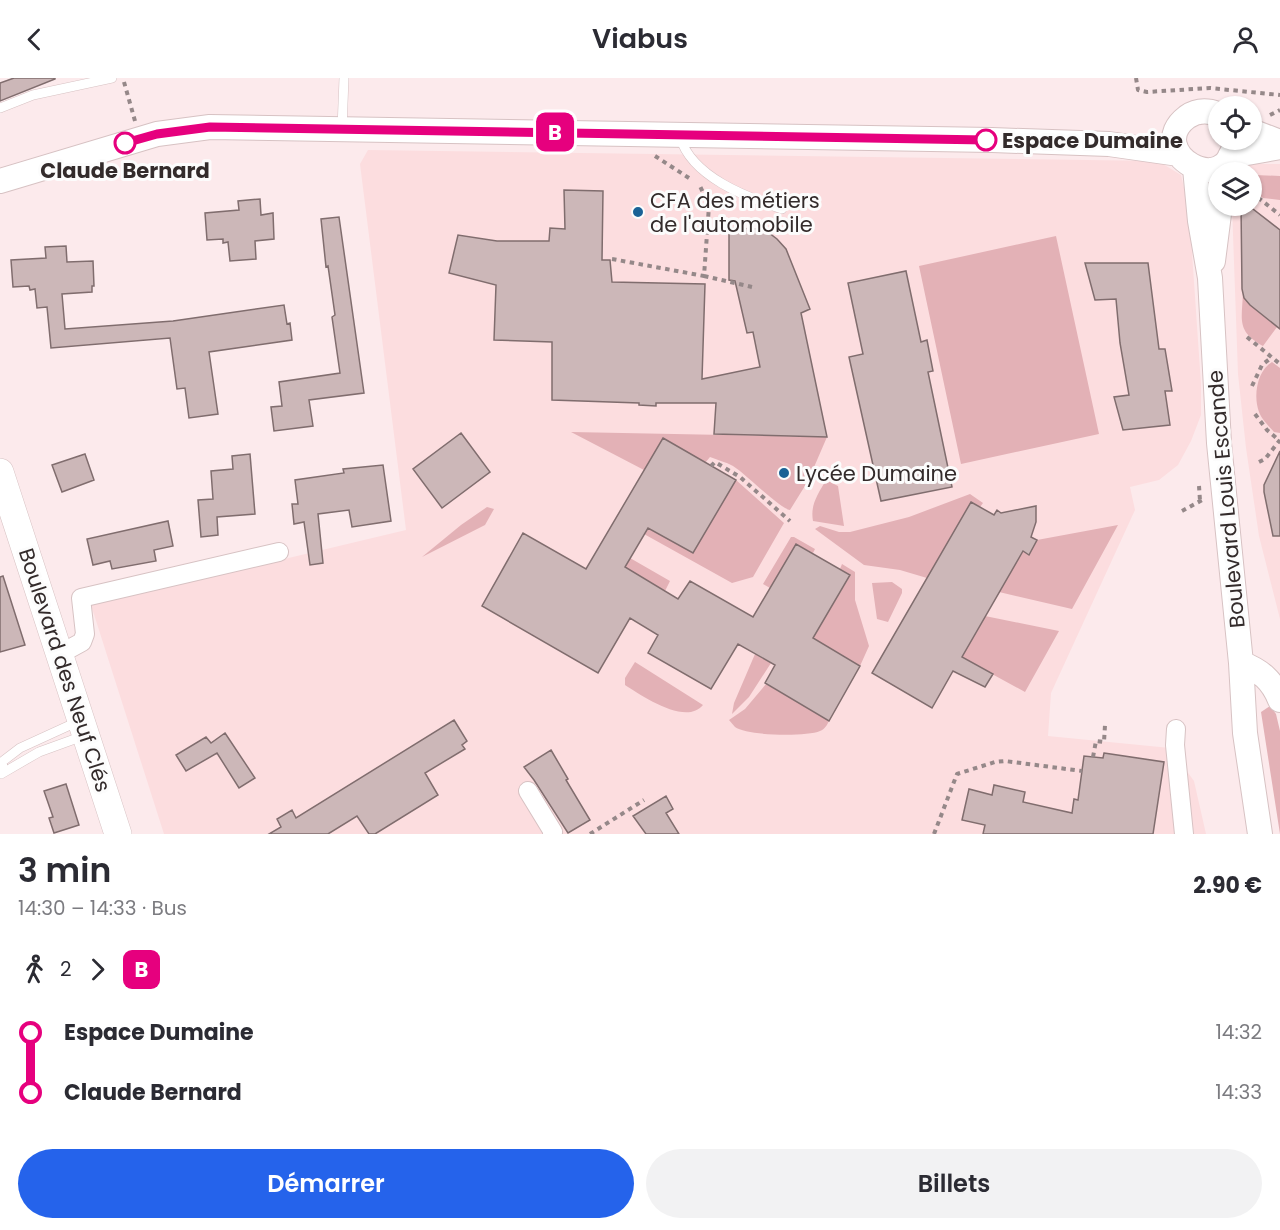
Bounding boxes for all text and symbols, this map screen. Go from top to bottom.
text: Viabus [592,20,688,57]
icon: back [18,23,51,56]
icon: person [1229,23,1262,56]
map controls [1208,96,1262,216]
button: locate [1208,96,1262,150]
line badge: B [536,112,574,152]
text: B [548,118,562,147]
place label: Espace Dumaine [1002,126,1183,155]
marker: Espace Dumaine [975,129,997,151]
marker: Claude Bernard [114,132,136,154]
place label: Claude Bernard [40,156,210,185]
button: layers [1208,162,1262,216]
place label: CFA des métiers de l'automobile [650,186,820,239]
marker: CFA des métiers de l'automobile [631,205,645,219]
street label: Boulevard Louis Escande [1200,369,1252,629]
place label: Lycée Dumaine [796,459,957,488]
marker: Lycée Dumaine [777,466,791,480]
street label: Boulevard des Neuf Clés [12,545,118,795]
text: 3 min [18,847,111,894]
text: 2.90 € [1193,870,1262,901]
text: 14:30 – 14:33 · Bus [18,894,187,922]
icon: walk [18,953,51,986]
icon: forward [81,953,114,986]
text: 2 [60,955,72,983]
text: B [135,955,148,984]
text: Espace Dumaine [64,1017,254,1048]
text: 14:32 [1215,1018,1262,1046]
text: Claude Bernard [64,1077,242,1108]
text: 14:33 [1215,1078,1262,1106]
button: Démarrer [18,1149,634,1218]
button: Billets [646,1149,1262,1218]

